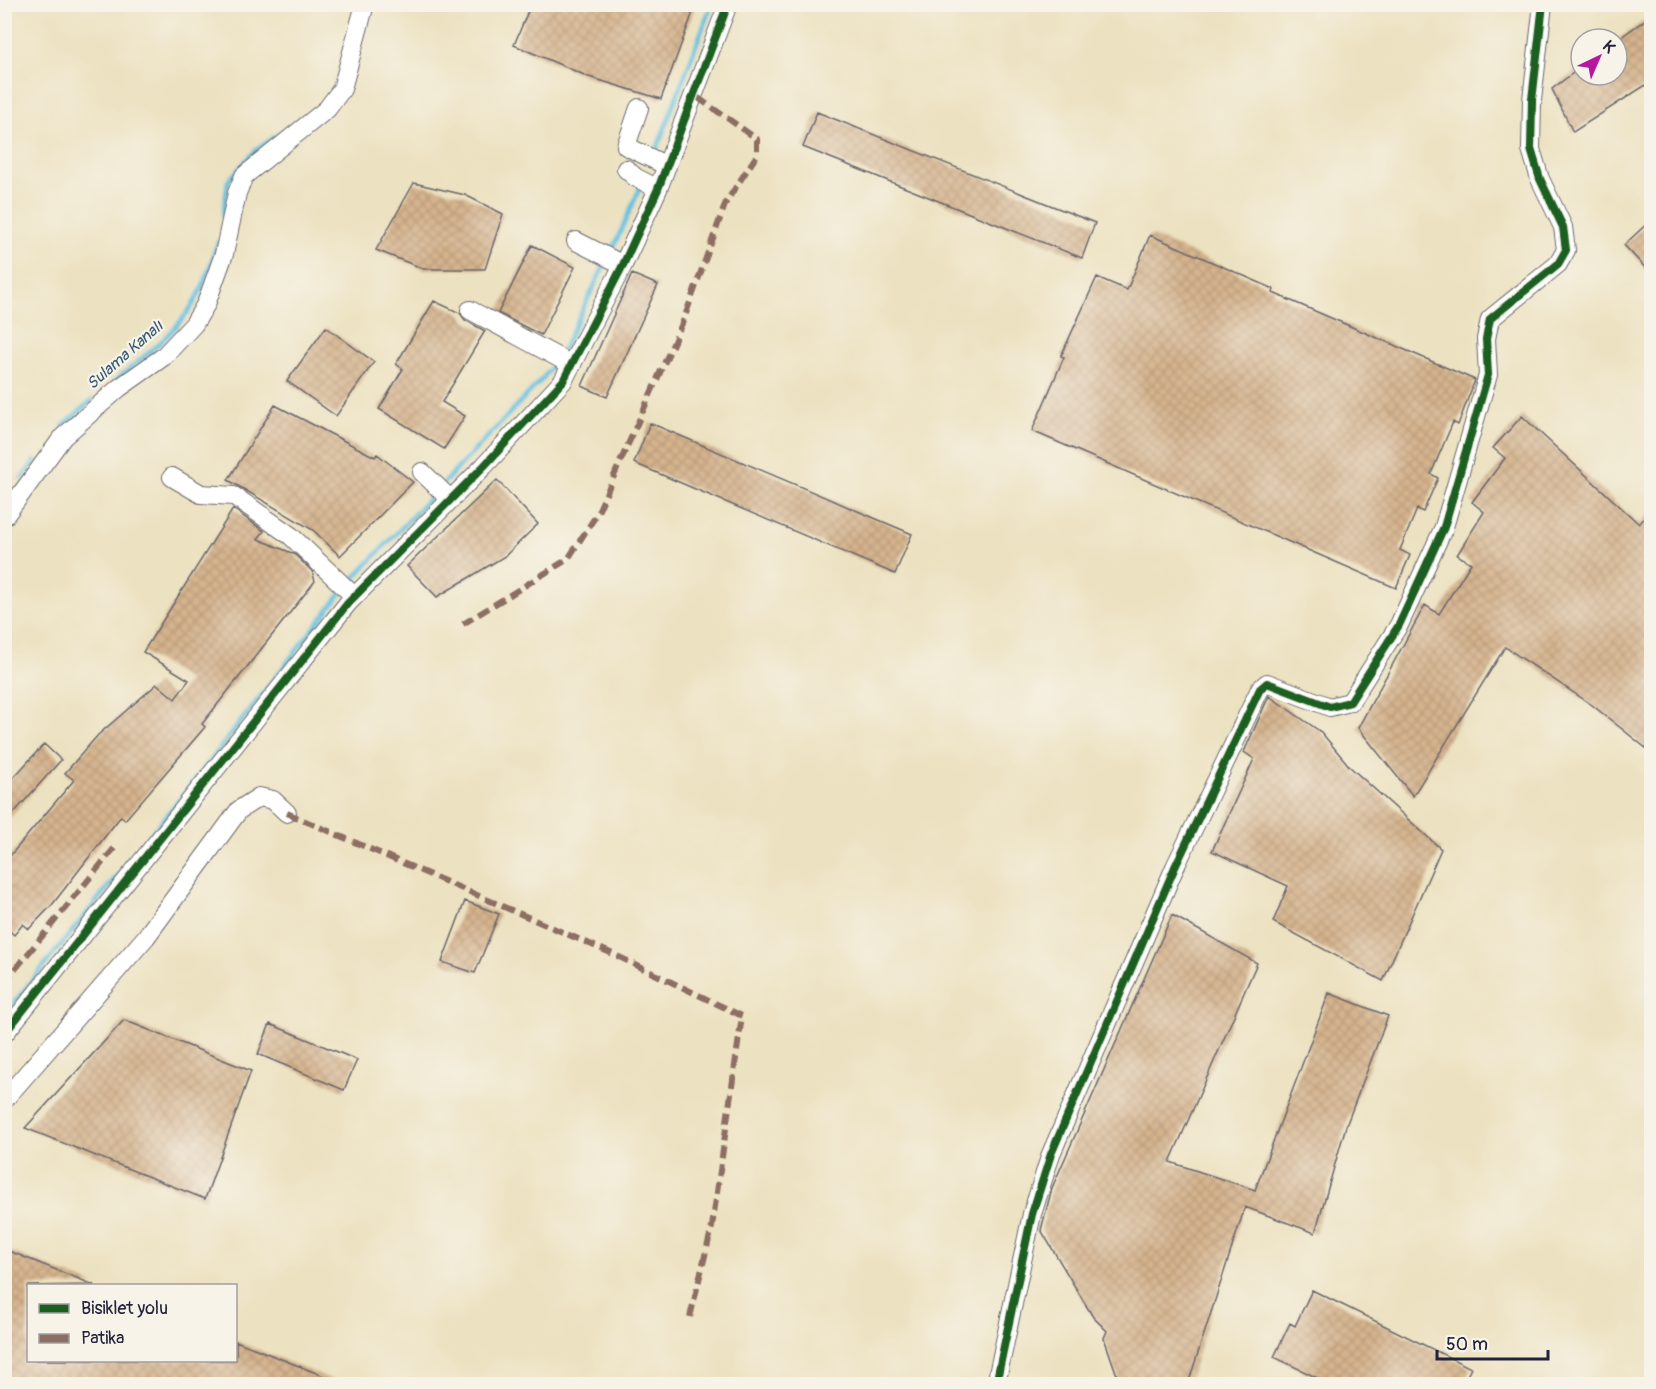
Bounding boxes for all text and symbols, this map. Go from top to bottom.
north arrow [1569,27,1629,87]
text: K [1598,36,1619,58]
water label: Sulama Kanalı [83,315,169,394]
legend [27,1284,237,1362]
text: Bisiklet yolu [81,1297,168,1320]
scale bar [1437,1323,1548,1361]
text: Patika [81,1327,124,1350]
text: 50 m [1446,1333,1488,1356]

